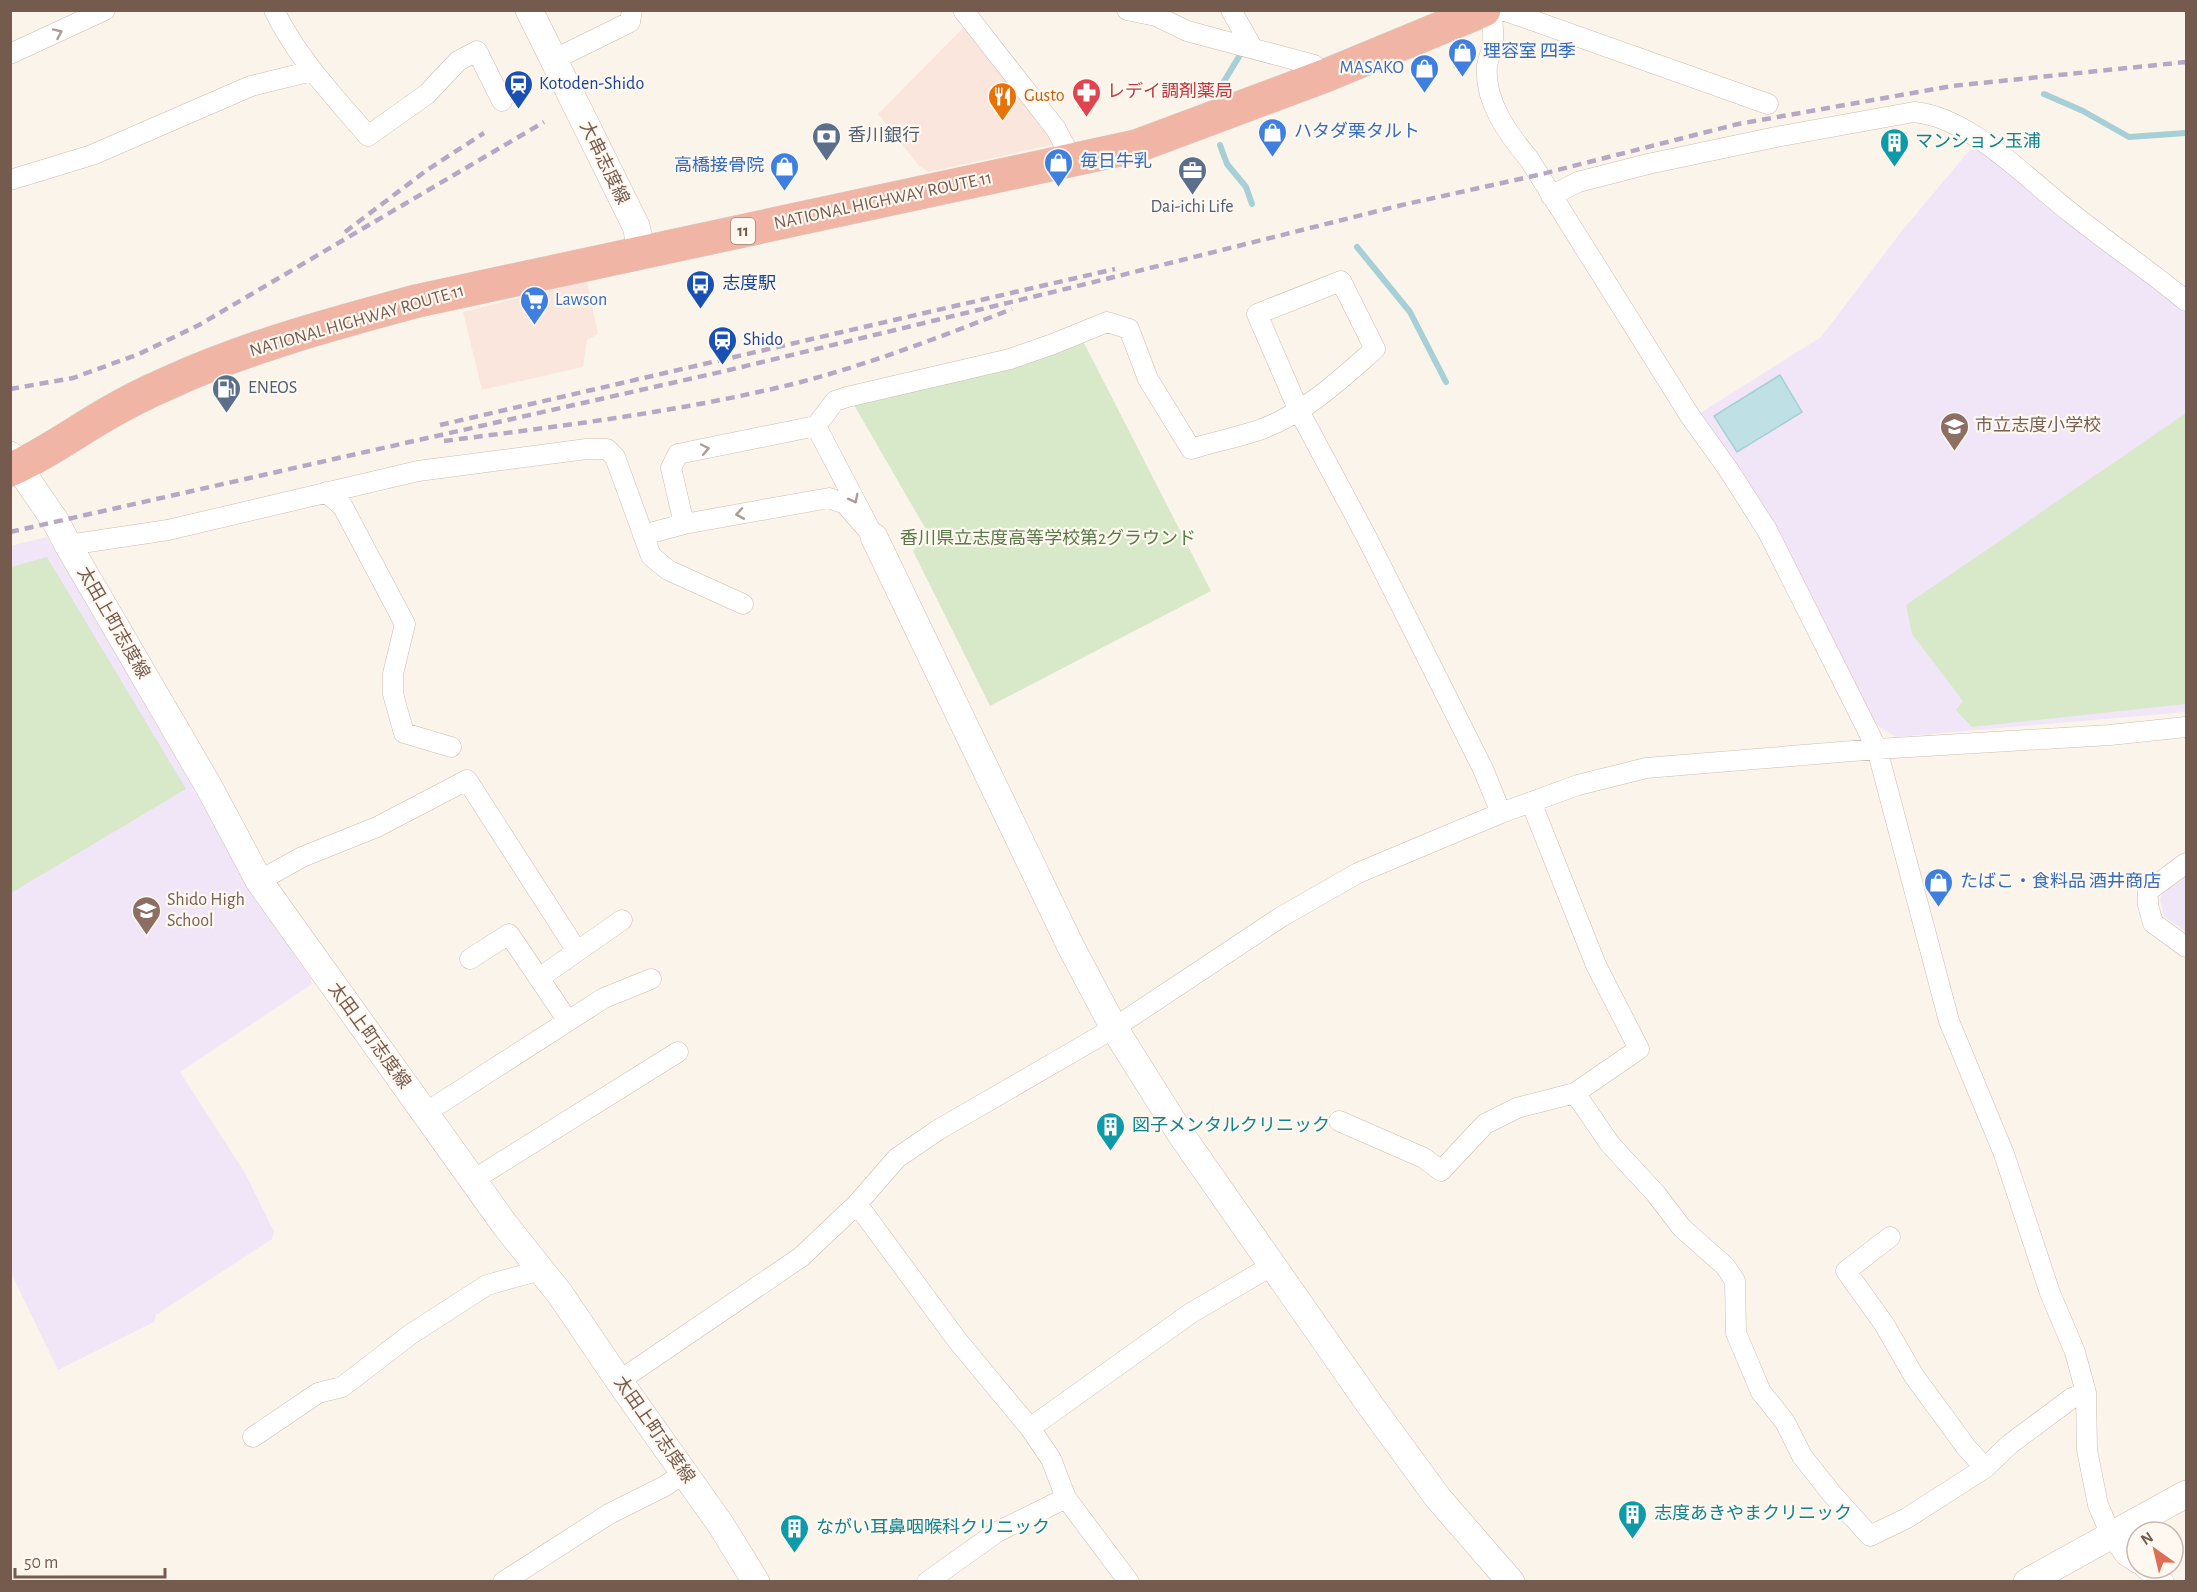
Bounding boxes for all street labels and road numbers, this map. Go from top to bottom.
street label: 大串志度線 [576,118,634,207]
street label: NATIONAL HIGHWAY ROUTE 11 [772,169,994,233]
road number: 11 [731,218,755,244]
street label: NATIONAL HIGHWAY ROUTE 11 [248,282,466,360]
street label: 太田上町志度線 [74,563,154,682]
street label: 太田上町志度線 [325,979,415,1092]
street label: 太田上町志度線 [610,1372,699,1487]

